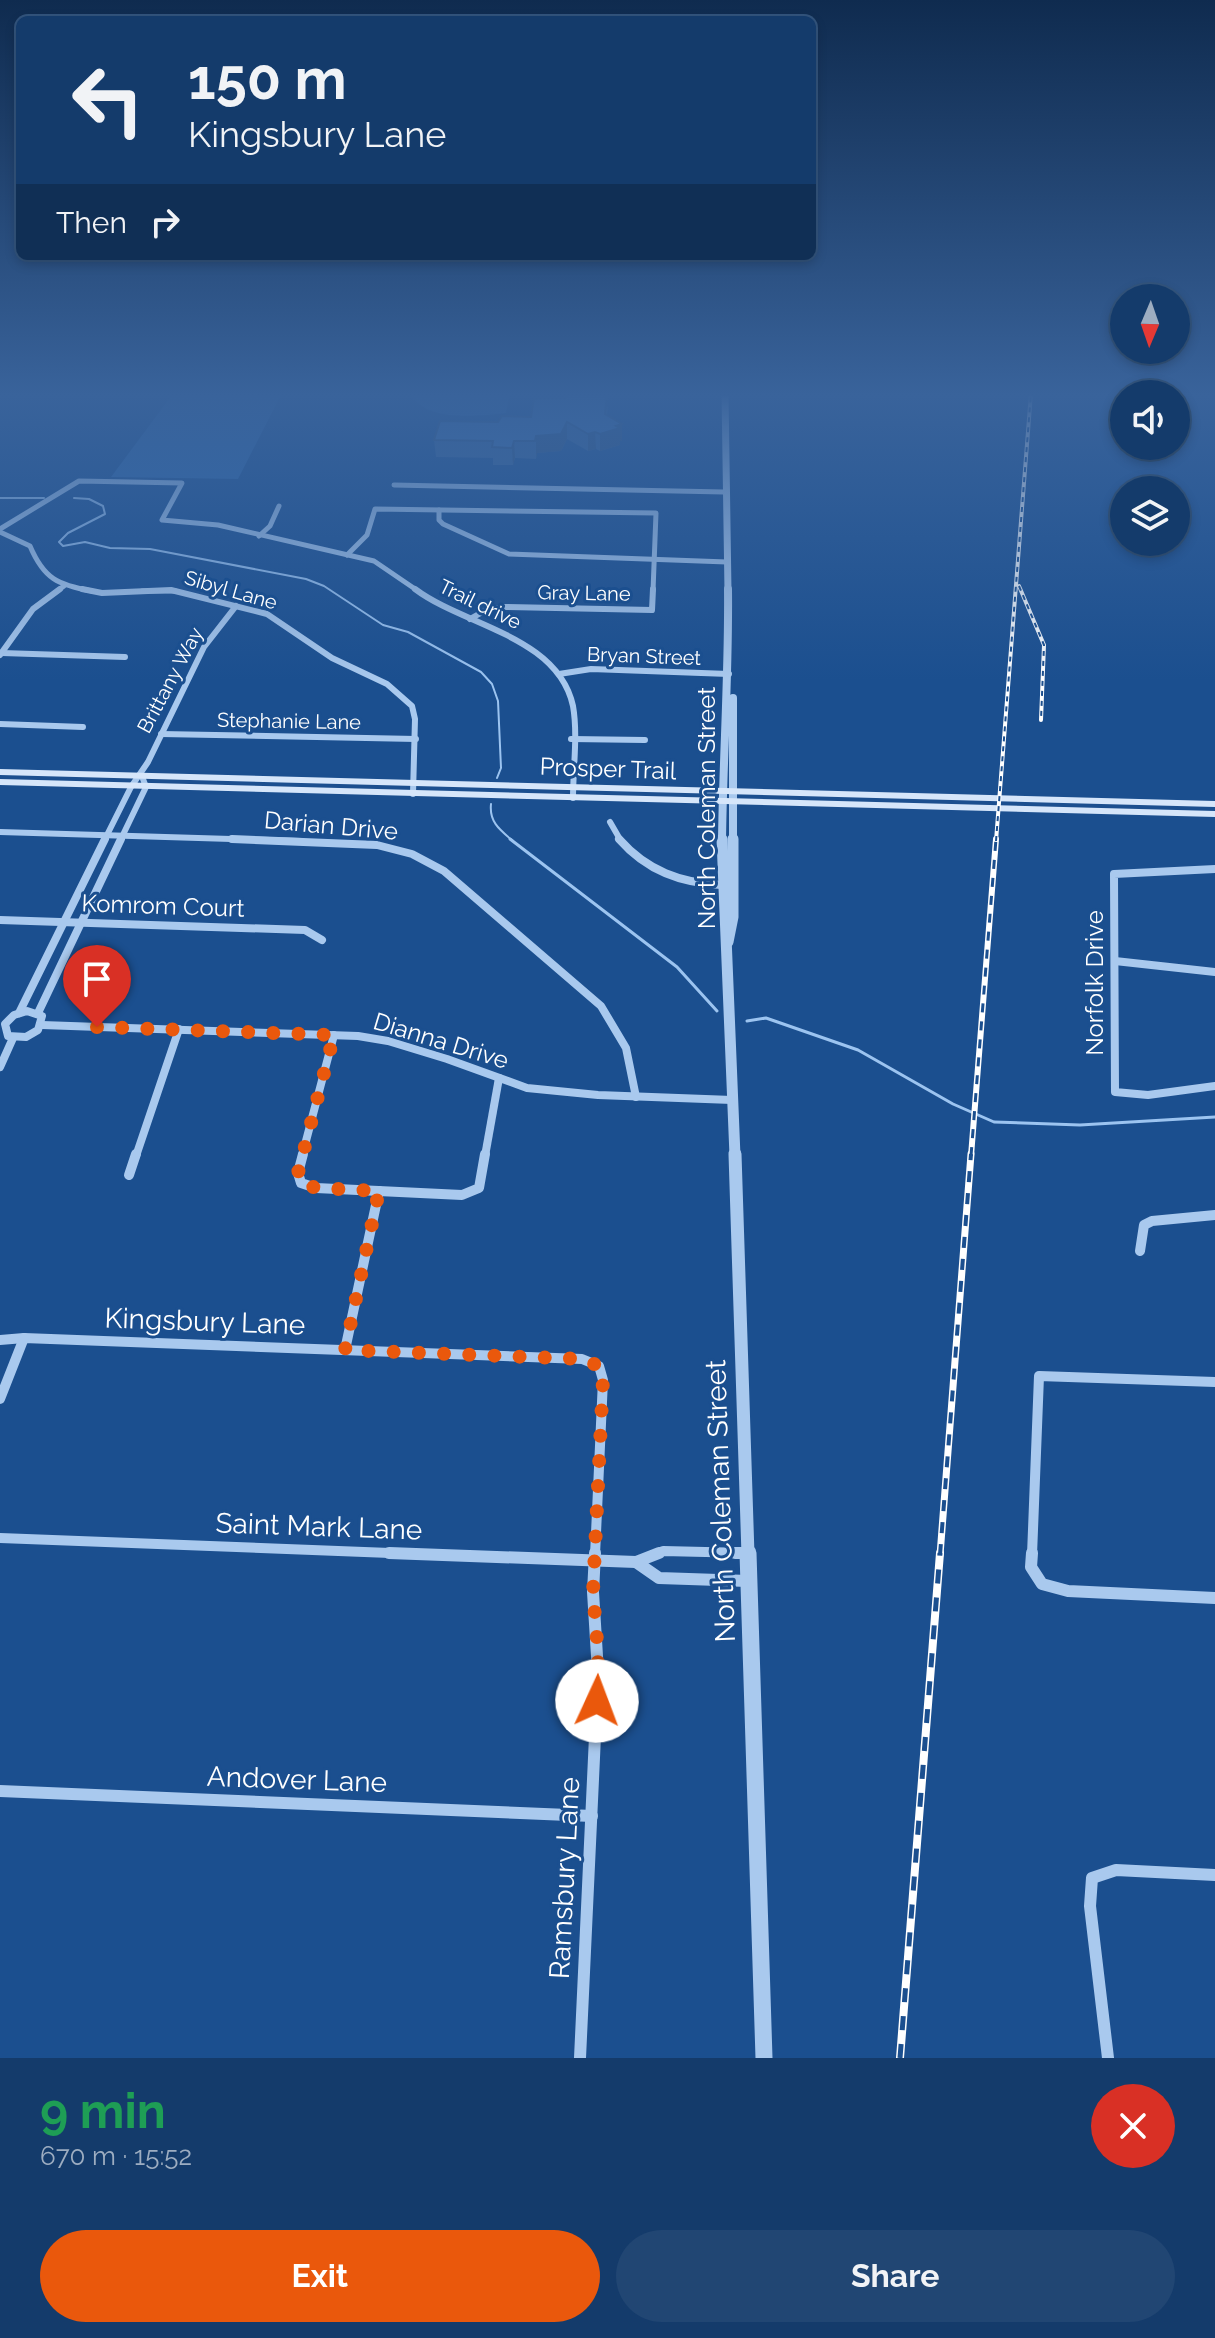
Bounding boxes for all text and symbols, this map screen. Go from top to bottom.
text: 150 m [188,46,347,112]
icon: left [56,48,160,152]
text: Kingsbury Lane [188,113,446,155]
icon: right [143,200,187,244]
text: Then [56,205,127,240]
north arrow [1110,284,1190,364]
map controls [1110,284,1190,556]
button: sound [1110,380,1190,460]
button: layers [1110,476,1190,556]
street label: Sibyl Lane [182,565,280,615]
street label: Trail drive [435,574,525,634]
street label: Gray Lane [537,580,631,606]
street label: Brittany Way [132,623,208,737]
street label: Bryan Street [587,642,702,670]
street label: North Coleman Street [692,687,721,929]
street label: Stephanie Lane [217,708,361,734]
street label: Prosper Trail [539,752,677,785]
street label: Darian Drive [263,805,399,846]
street label: Komrom Court [81,888,245,923]
street label: Norfolk Drive [1080,910,1109,1056]
pin [63,945,131,1027]
icon: arrive [75,957,119,1001]
street label: Dianna Drive [370,1006,512,1075]
street label: Kingsbury Lane [104,1302,306,1341]
street label: North Coleman Street [699,1359,742,1643]
street label: Saint Mark Lane [215,1506,423,1547]
position arrow [555,1659,639,1743]
street label: Andover Lane [206,1760,388,1799]
street label: Ramsbury Lane [543,1776,586,1980]
text: 9 min [40,2083,166,2139]
button: close [1091,2084,1175,2168]
text: 670 m · 15:52 [40,2141,192,2171]
button: Exit [40,2230,600,2322]
button: Share [616,2230,1175,2322]

